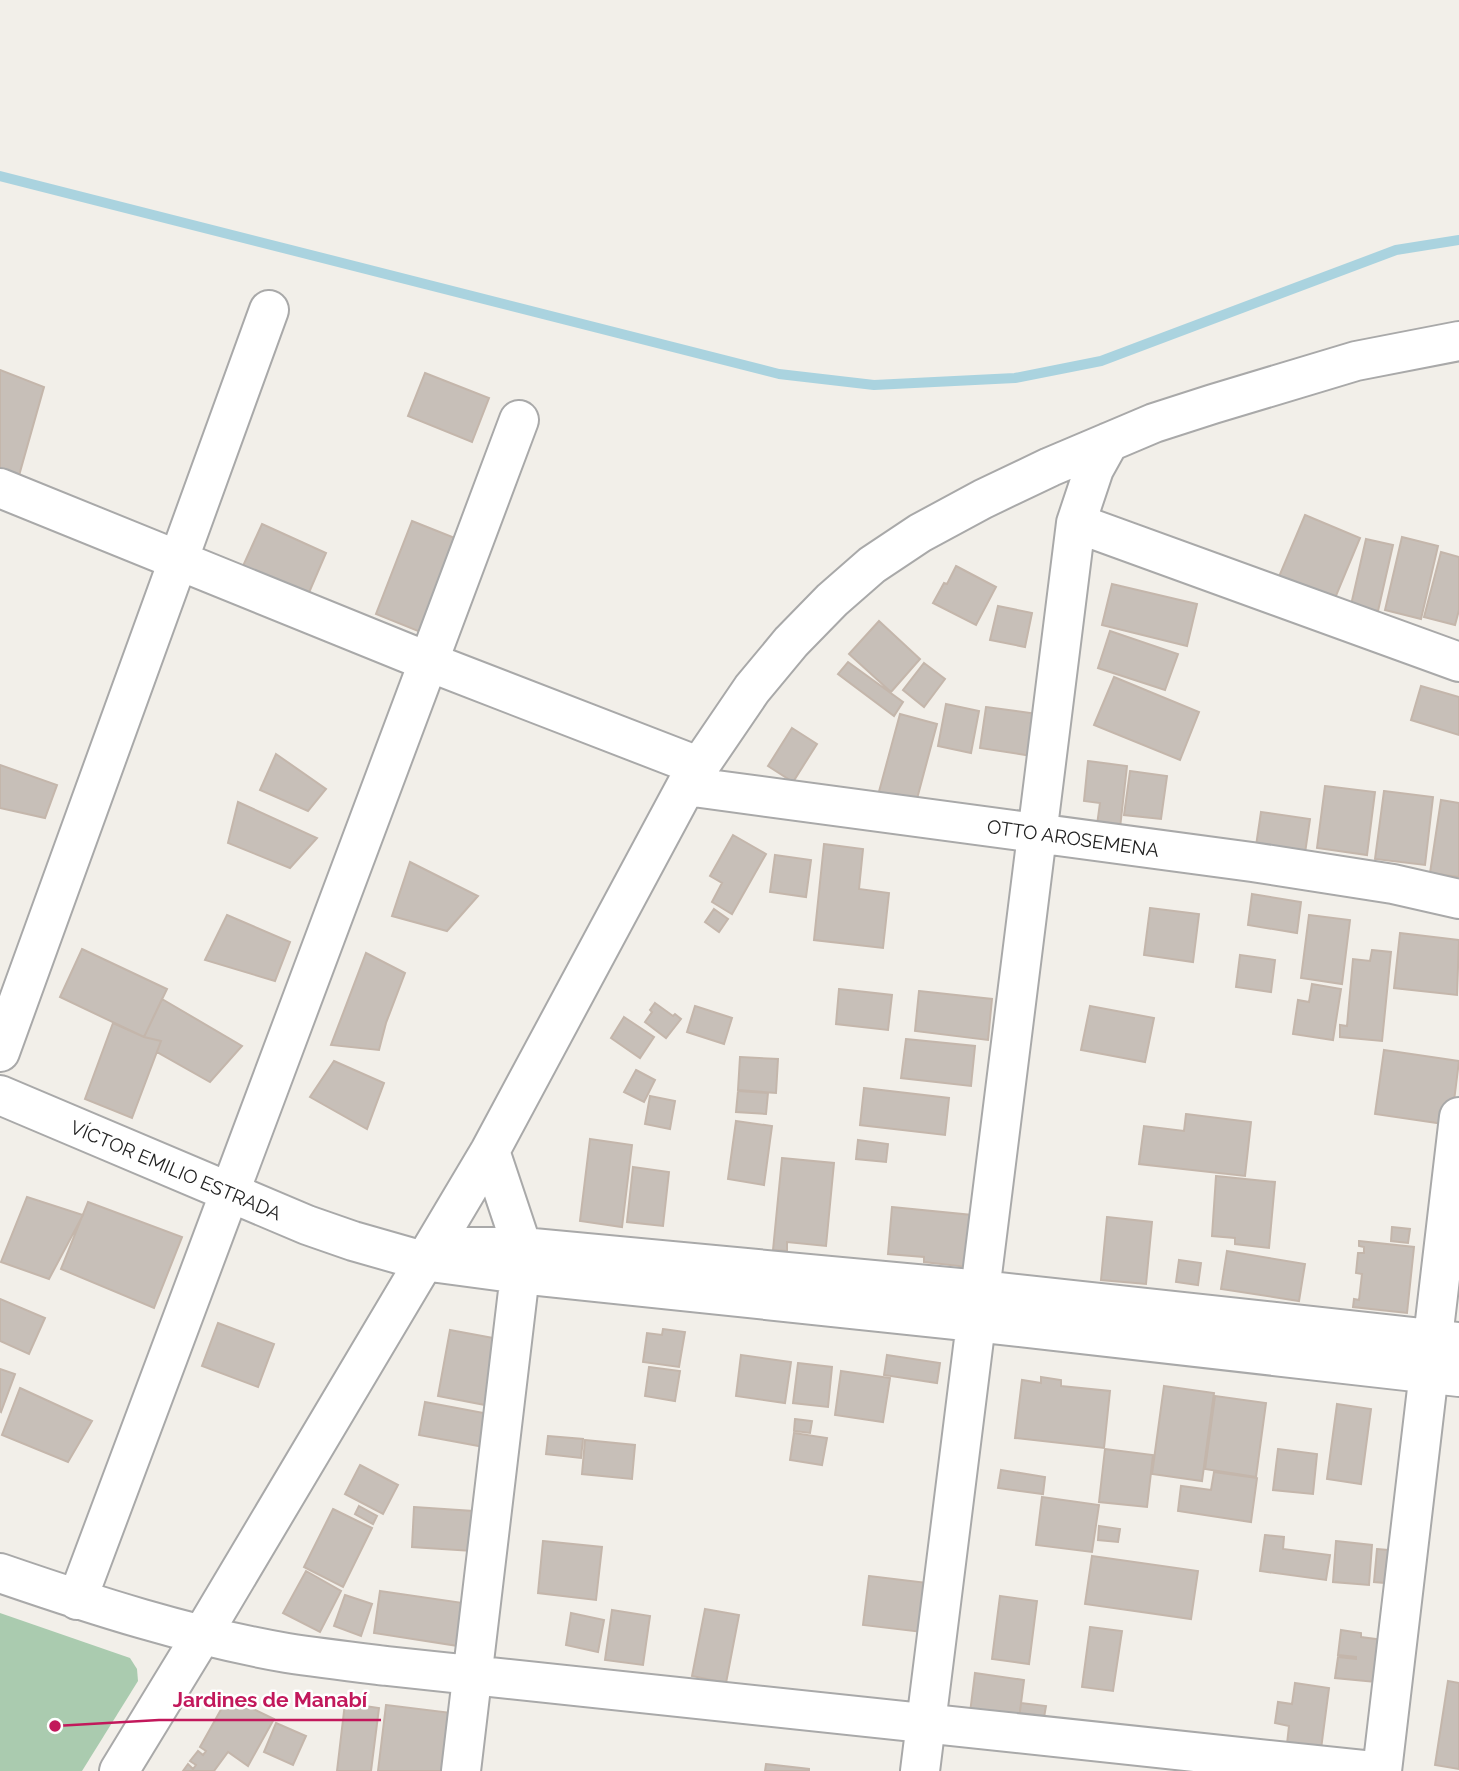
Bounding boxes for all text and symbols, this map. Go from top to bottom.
street label: OTTO AROSEMENA [986,815,1161,861]
street label: VÍCTOR EMILIO ESTRADA [67,1116,285,1225]
callout: Jardines de Manabí [159,1678,381,1720]
text: Jardines de Manabí [173,1687,368,1712]

